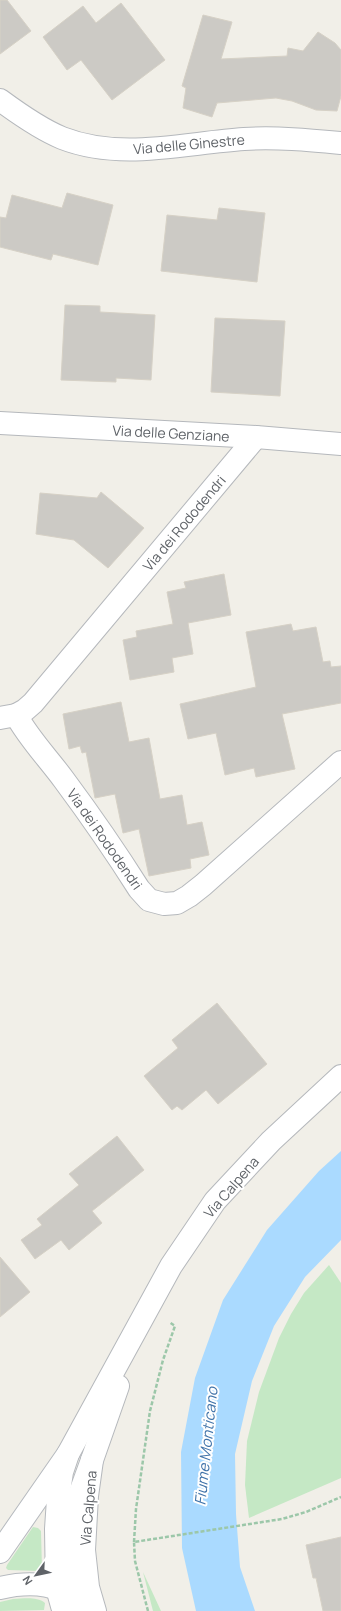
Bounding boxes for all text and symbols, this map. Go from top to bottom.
street label: Via delle Ginestre [133,130,245,158]
street label: Via delle Genziane [112,420,230,446]
street label: Via dei Rododendri [138,471,230,575]
street label: Via dei Rododendri [63,785,147,893]
street label: Via Calpena [199,1152,263,1222]
water label: Fiume Monticano [189,1385,223,1506]
street label: Via Calpena [75,1470,101,1546]
north arrow [16,1555,56,1595]
text: N [19,1573,36,1588]

